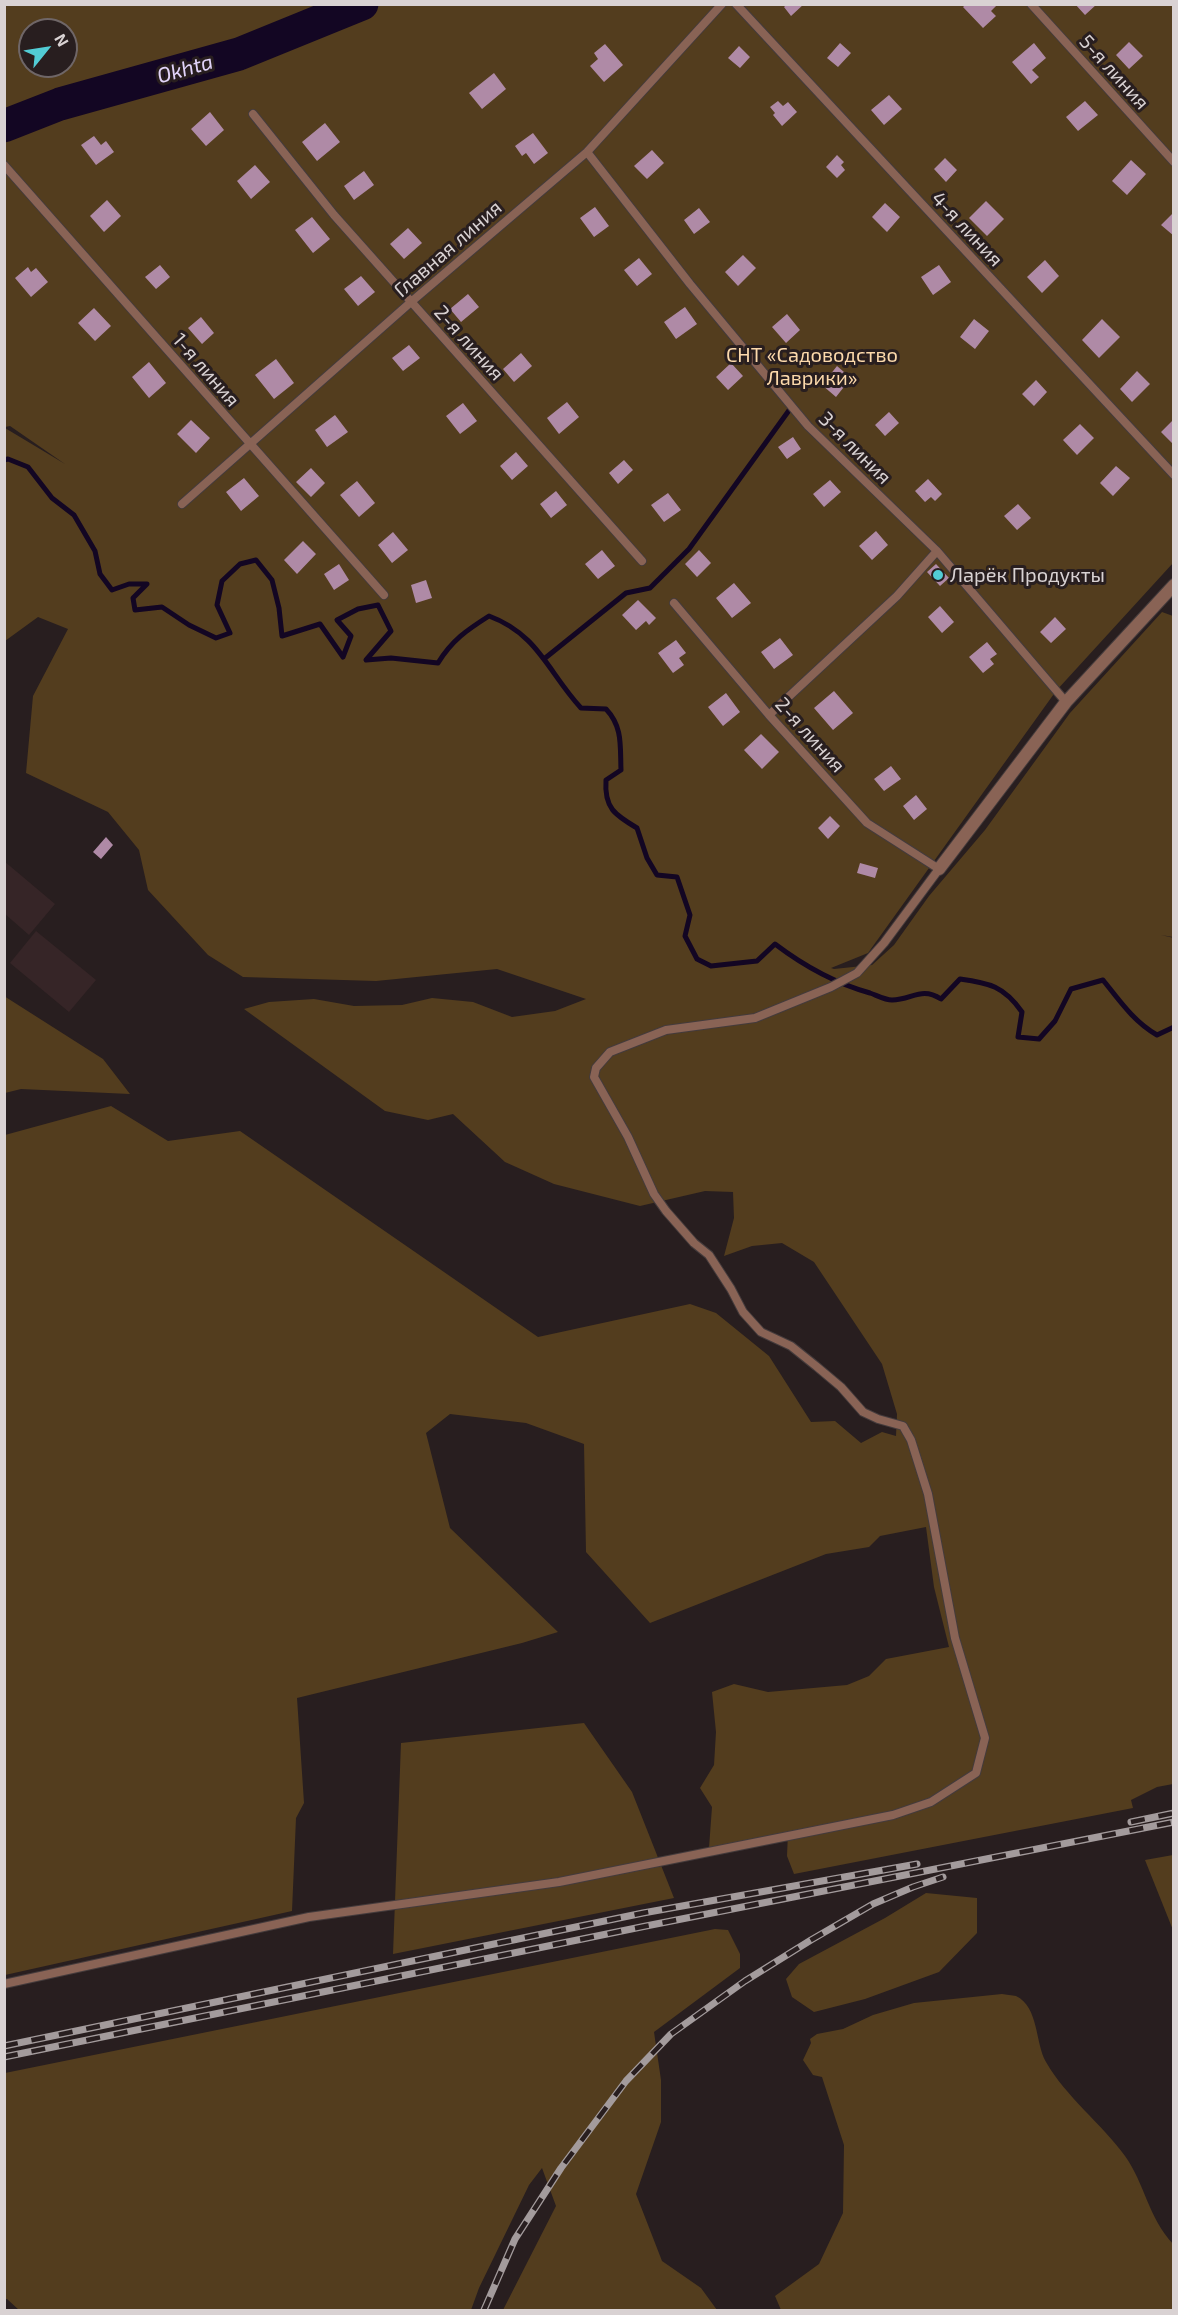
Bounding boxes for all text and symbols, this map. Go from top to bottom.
north arrow [18,18,78,78]
text: N [51,30,73,50]
street label: 5-я линия [1074,30,1154,114]
water label: Okhta [154,49,216,89]
street label: 4-я линия [926,187,1008,271]
street label: Главная линия [389,196,507,302]
street label: 2-я линия [429,301,509,385]
street label: 1-я линия [168,328,244,412]
park label: СНТ «Садоводство Лаврики» [726,343,898,390]
street label: 3-я линия [814,407,896,489]
place label: Ларёк Продукты [950,563,1105,587]
marker: Ларёк Продукты [931,568,945,582]
street label: 2-я линия [770,693,850,777]

